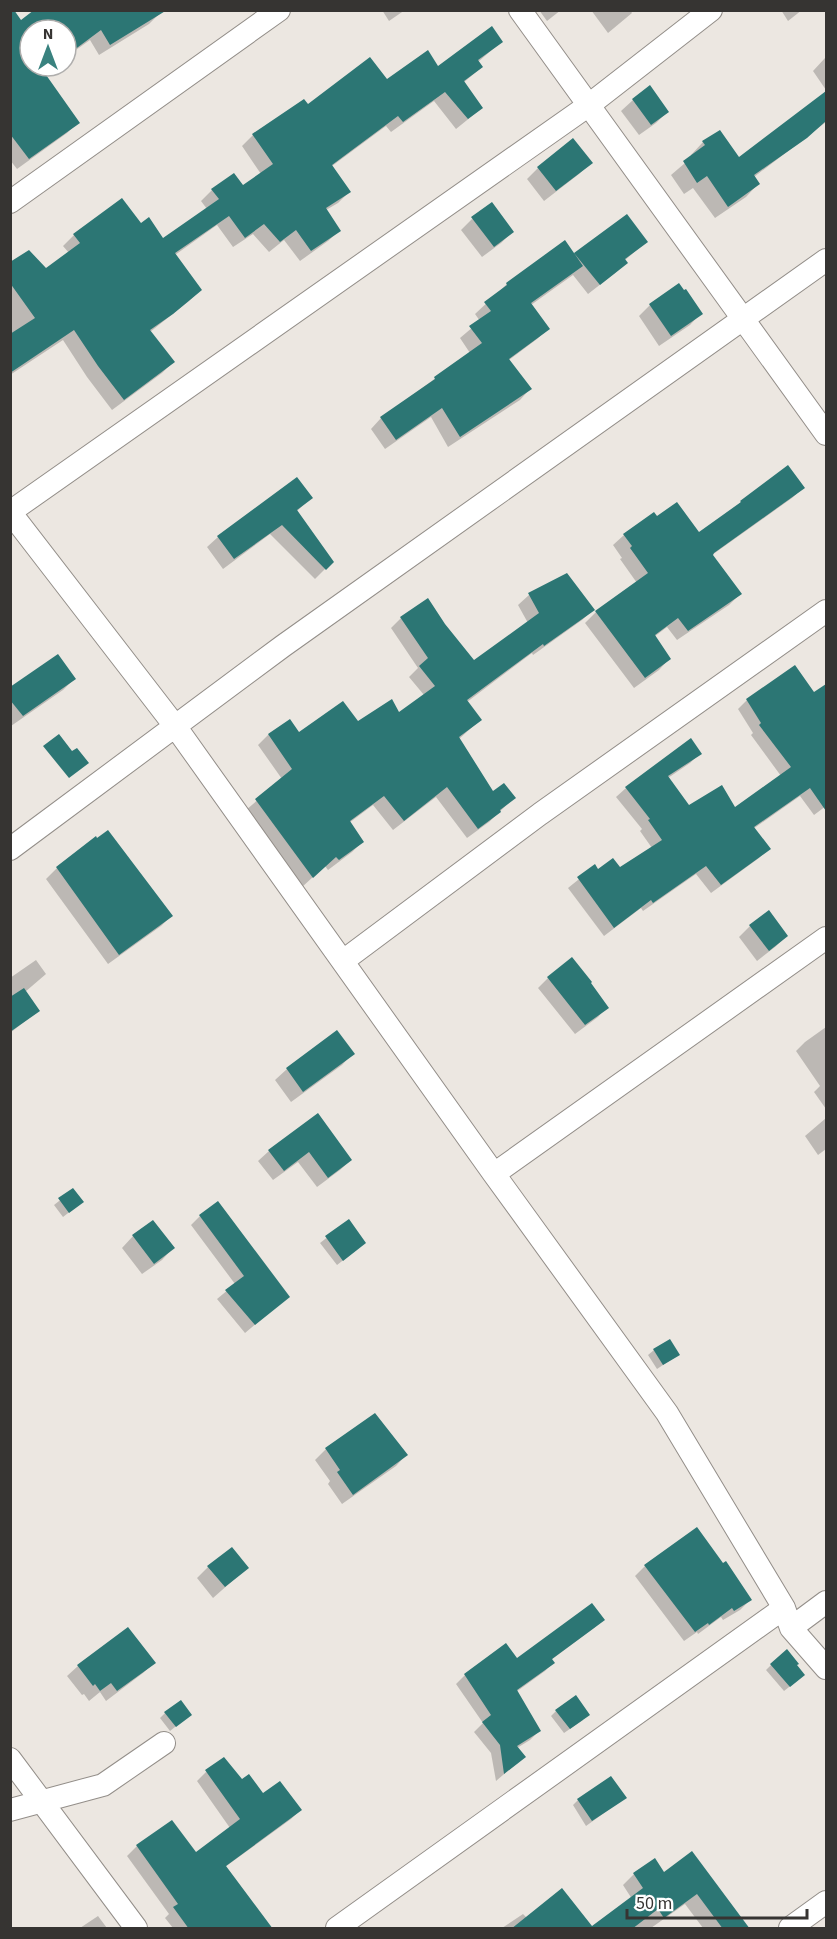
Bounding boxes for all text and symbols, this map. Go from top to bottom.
north arrow [18,18,78,78]
text: N [43,23,53,45]
scale bar [627,1882,807,1920]
text: 50 m [636,1891,672,1916]

